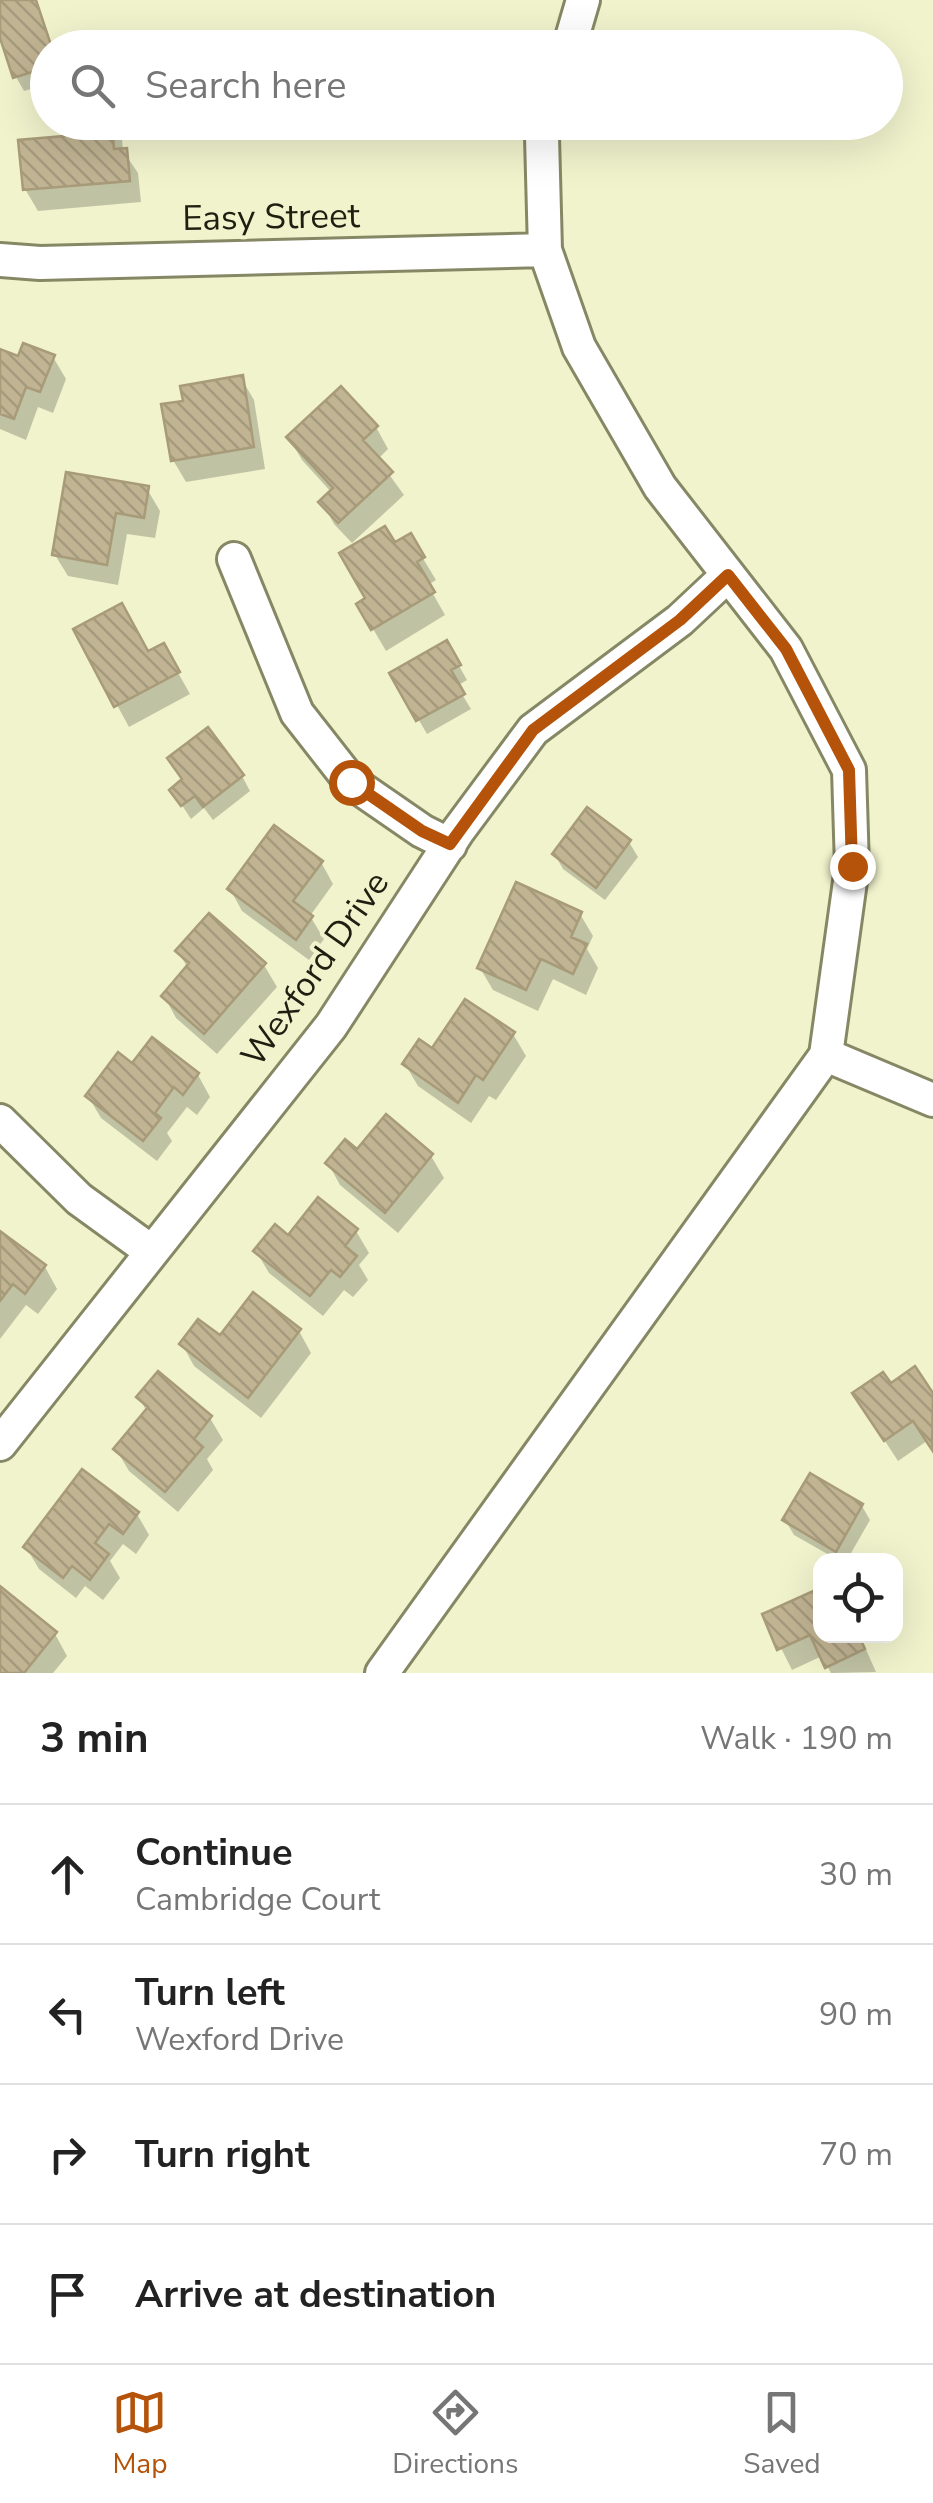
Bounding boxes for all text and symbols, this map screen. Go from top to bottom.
search box [30,30,903,140]
icon: search [65,58,120,113]
text: Search here [145,60,346,111]
street label: Easy Street [182,192,361,242]
route start [329,760,375,806]
route end [830,844,876,890]
street label: Wexford Drive [230,862,400,1076]
map controls [813,1553,903,1643]
button: locate [813,1553,903,1643]
text: 3 min [40,1710,149,1767]
text: Walk · 190 m [700,1717,893,1760]
text: Continue [135,1827,293,1878]
icon: ahead [40,1847,95,1902]
text: 30 m [819,1853,893,1896]
text: Cambridge Court [135,1878,380,1921]
text: Turn left [135,1967,285,2018]
icon: left [40,1987,95,2042]
text: 90 m [819,1993,893,2036]
text: Wexford Drive [135,2018,344,2061]
icon: right [40,2127,95,2182]
text: Turn right [135,2129,310,2180]
text: 70 m [819,2133,893,2176]
icon: arrive [40,2267,95,2322]
text: Arrive at destination [135,2269,496,2320]
tab: Map [112,2385,167,2483]
tab: Directions [392,2385,518,2483]
tab: Saved [743,2385,821,2483]

